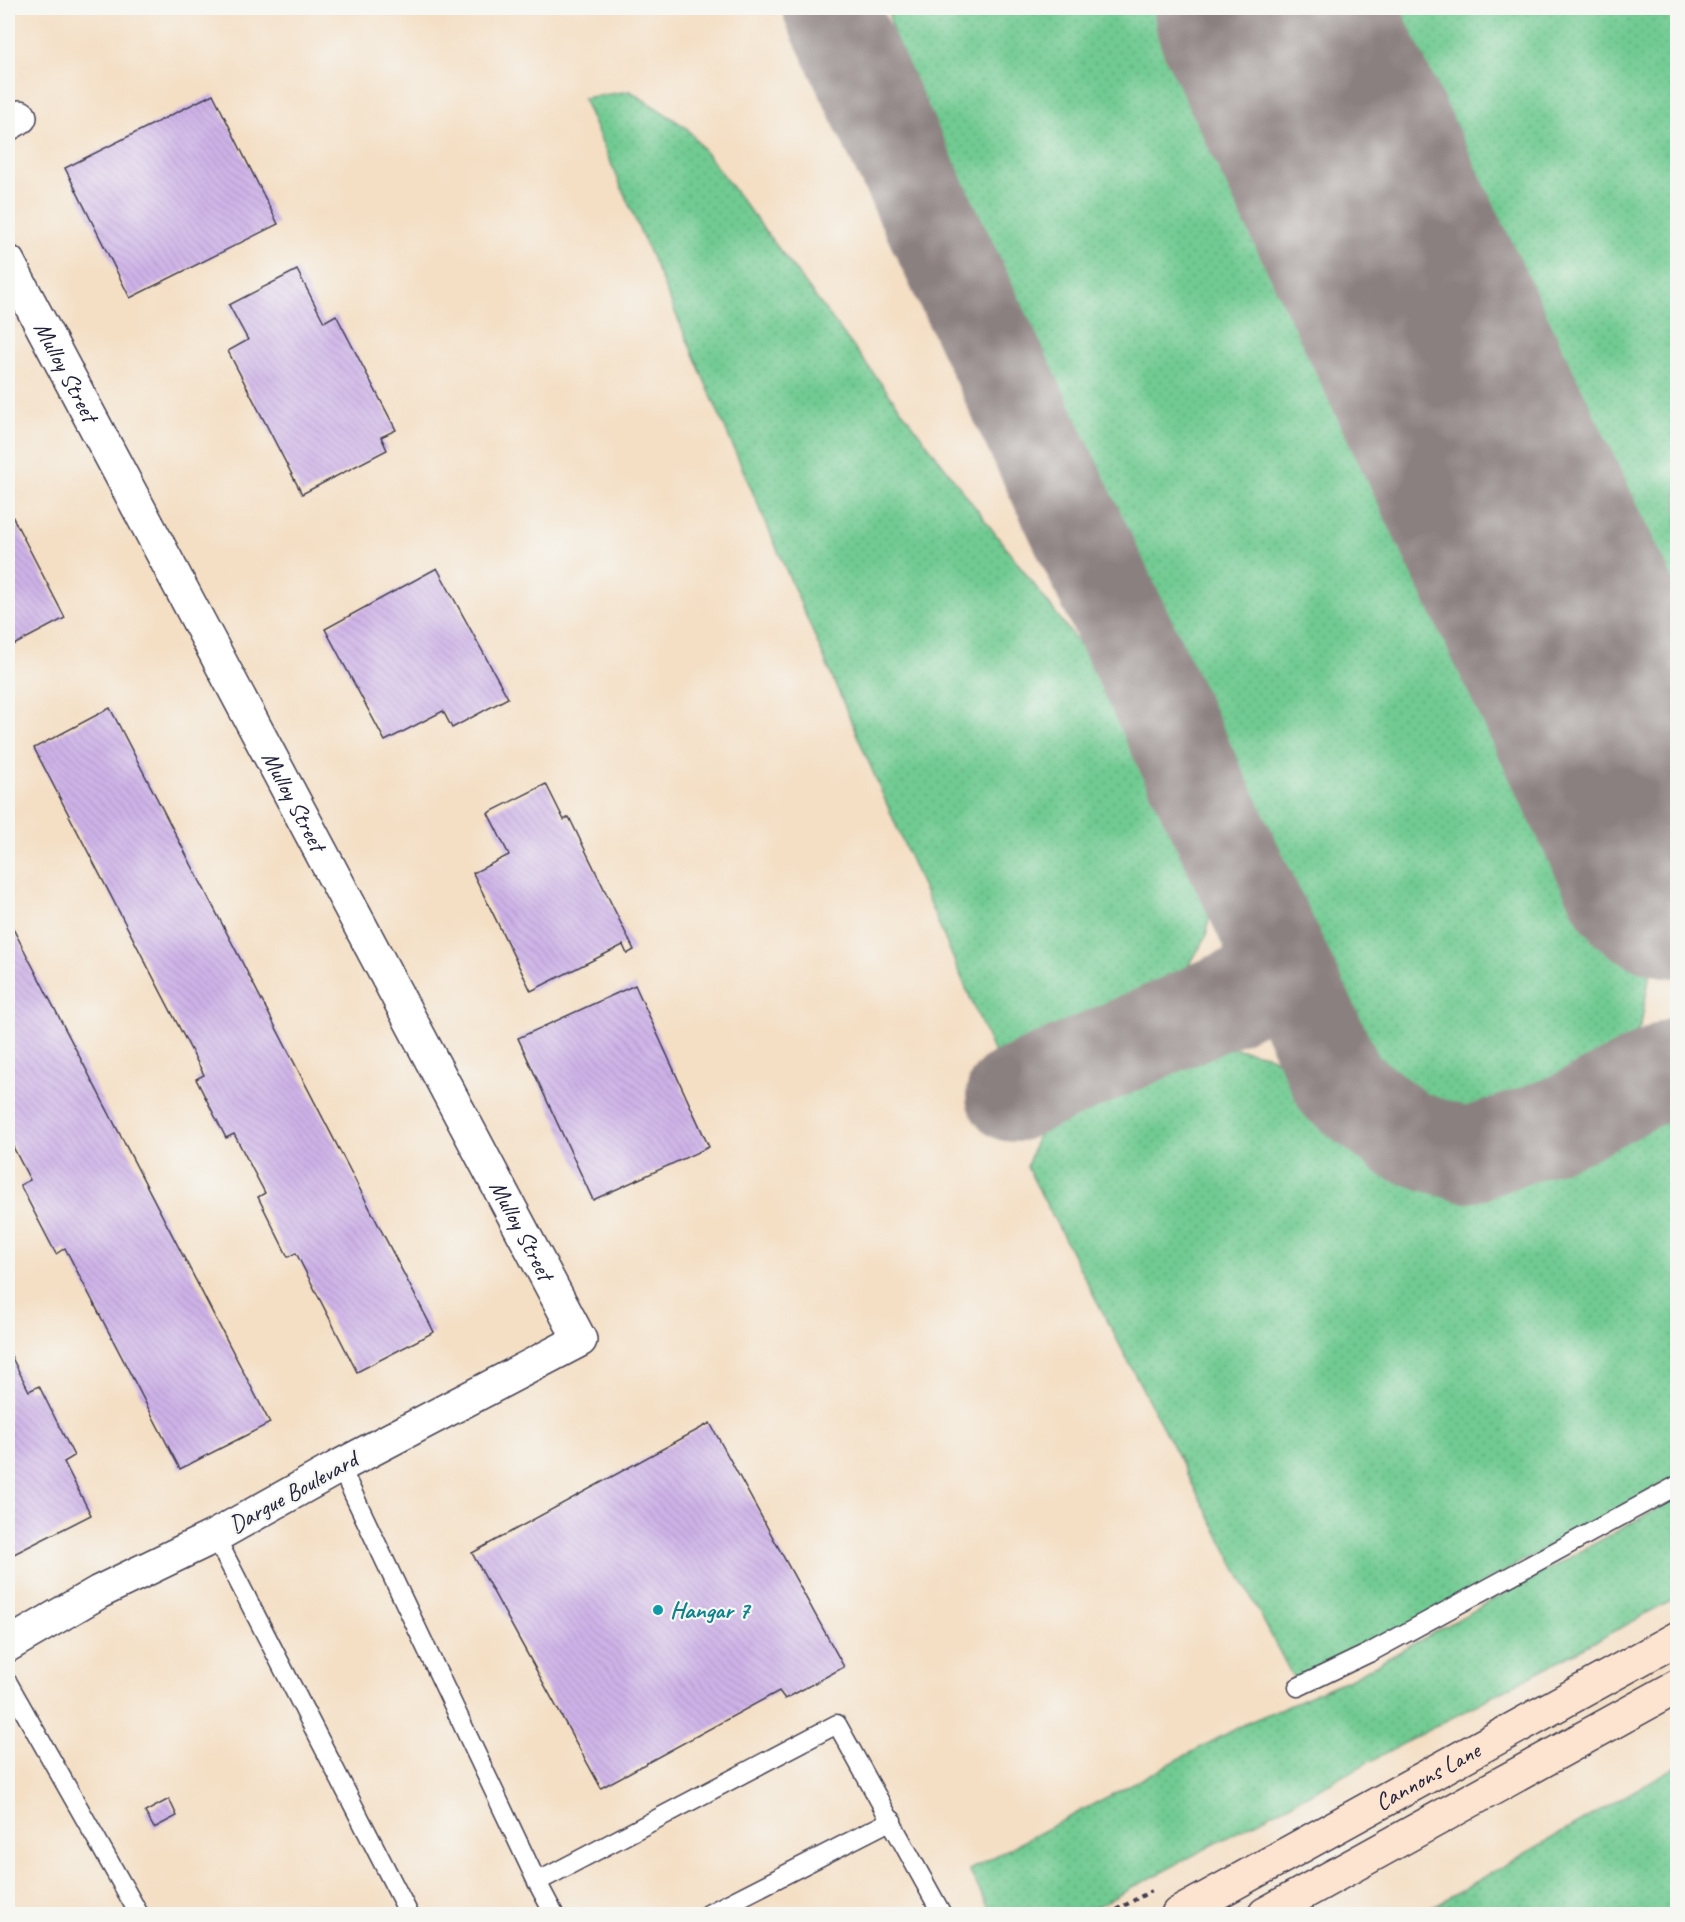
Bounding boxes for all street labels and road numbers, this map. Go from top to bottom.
street label: Mulloy Street [27,316,106,429]
street label: Mulloy Street [255,746,334,859]
street label: Mulloy Street [483,1175,562,1288]
street label: Dargue Boulevard [224,1443,366,1540]
street label: Cannons Lane [1370,1734,1487,1817]

